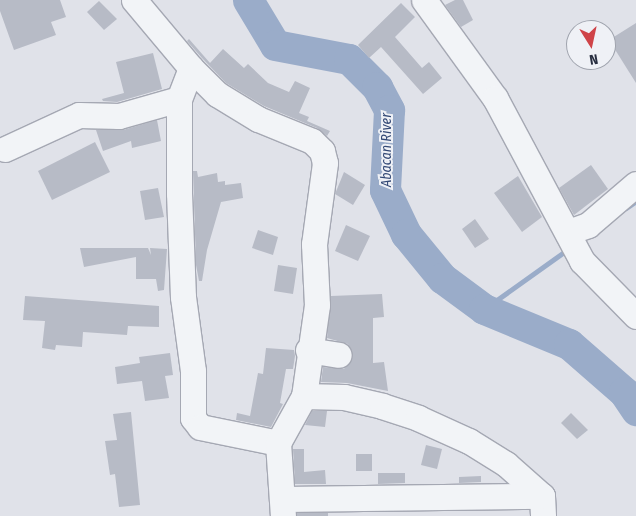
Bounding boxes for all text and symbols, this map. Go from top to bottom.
north arrow [566,20,616,70]
text: N [588,50,599,68]
water label: Abacan River [379,113,395,187]

